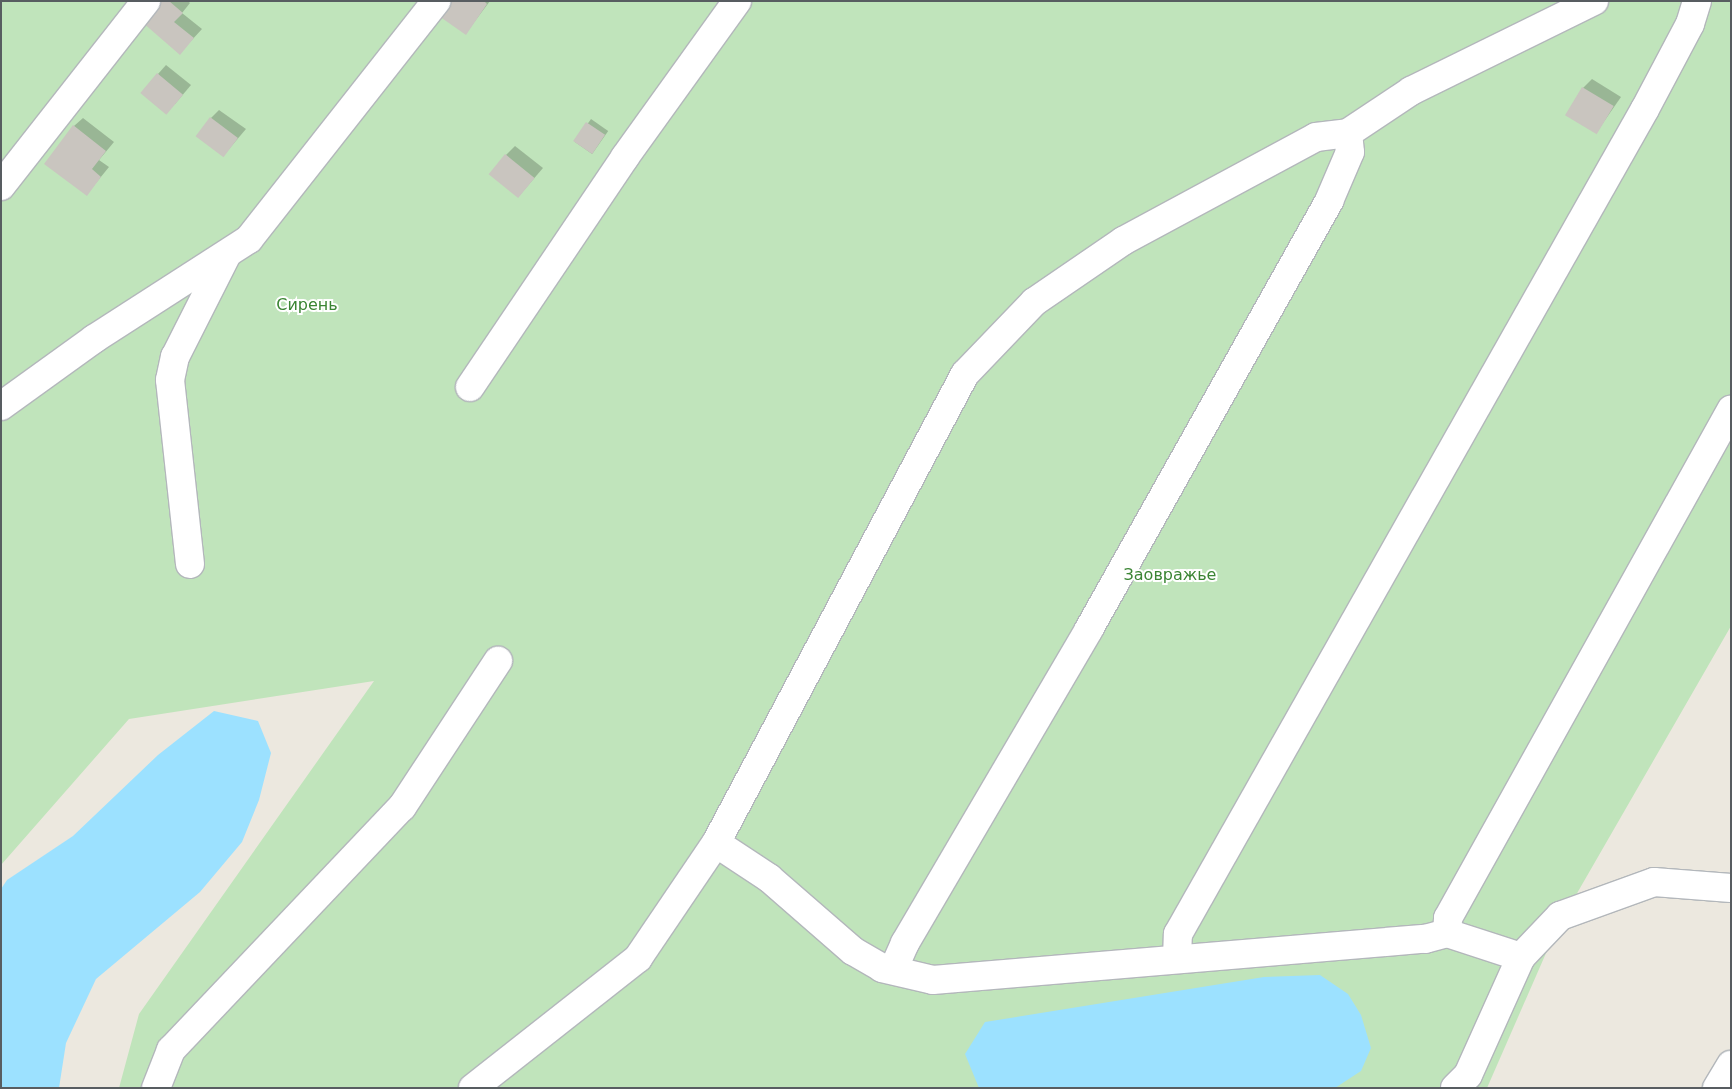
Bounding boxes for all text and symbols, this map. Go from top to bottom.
park label: Сирень [276,295,338,315]
park label: Заовражье [1124,565,1216,585]

